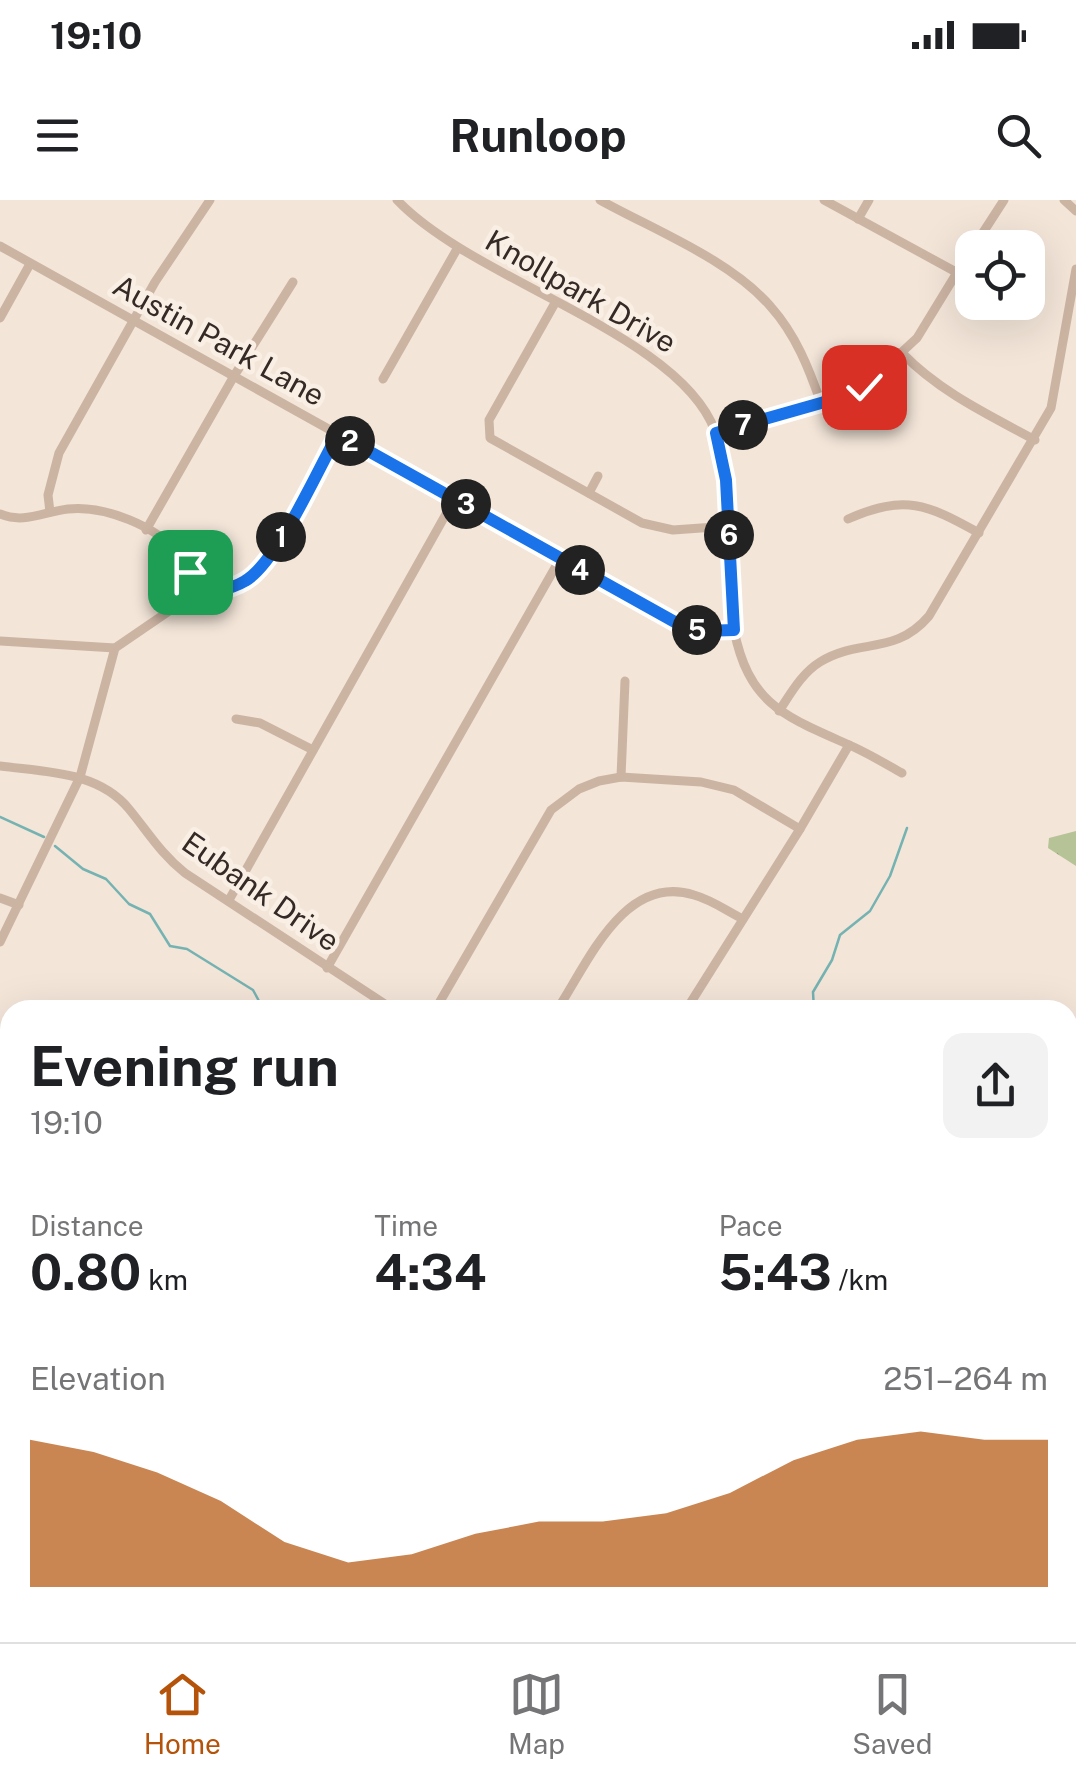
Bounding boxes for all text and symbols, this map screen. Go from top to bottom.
text: 19:10 [50,13,142,58]
icon: menu [30,108,85,163]
icon: search [991,108,1046,163]
text: Runloop [449,109,627,162]
street label: Knollpark Drive [479,222,683,360]
map controls [955,230,1045,320]
button: locate [955,230,1045,320]
street label: Austin Park Lane [107,267,331,413]
pin [822,345,907,430]
icon: check [837,360,892,415]
pin: 7 [718,400,768,450]
text: 7 [734,408,752,441]
pin: 2 [325,416,375,466]
text: 2 [341,424,359,457]
pin: 3 [441,479,491,529]
text: 3 [457,487,475,520]
pin: 6 [704,510,754,560]
pin: 1 [256,512,306,562]
text: 6 [720,518,738,551]
text: 1 [275,520,287,553]
pin [148,530,233,615]
icon: arrive [163,545,218,600]
pin: 4 [555,545,605,595]
text: 4 [571,553,589,586]
pin: 5 [672,605,722,655]
text: 5 [688,613,706,646]
street label: Eubank Drive [175,824,347,958]
button: share [943,1033,1048,1138]
text: Evening run [30,1034,339,1098]
text: 19:10 [30,1104,103,1141]
text: Distance [30,1209,144,1242]
text: Time [374,1209,438,1242]
text: Pace [719,1209,783,1242]
text: 0.80 [30,1242,141,1301]
text: 4:34 [374,1242,486,1301]
text: 5:43 [719,1242,832,1301]
text: km [141,1263,188,1296]
text: /km [832,1263,888,1296]
text: Elevation [30,1360,166,1397]
text: 251–264 m [883,1360,1048,1397]
tab: Home [144,1667,221,1760]
tab: Map [508,1667,565,1760]
tab: Saved [852,1667,932,1760]

